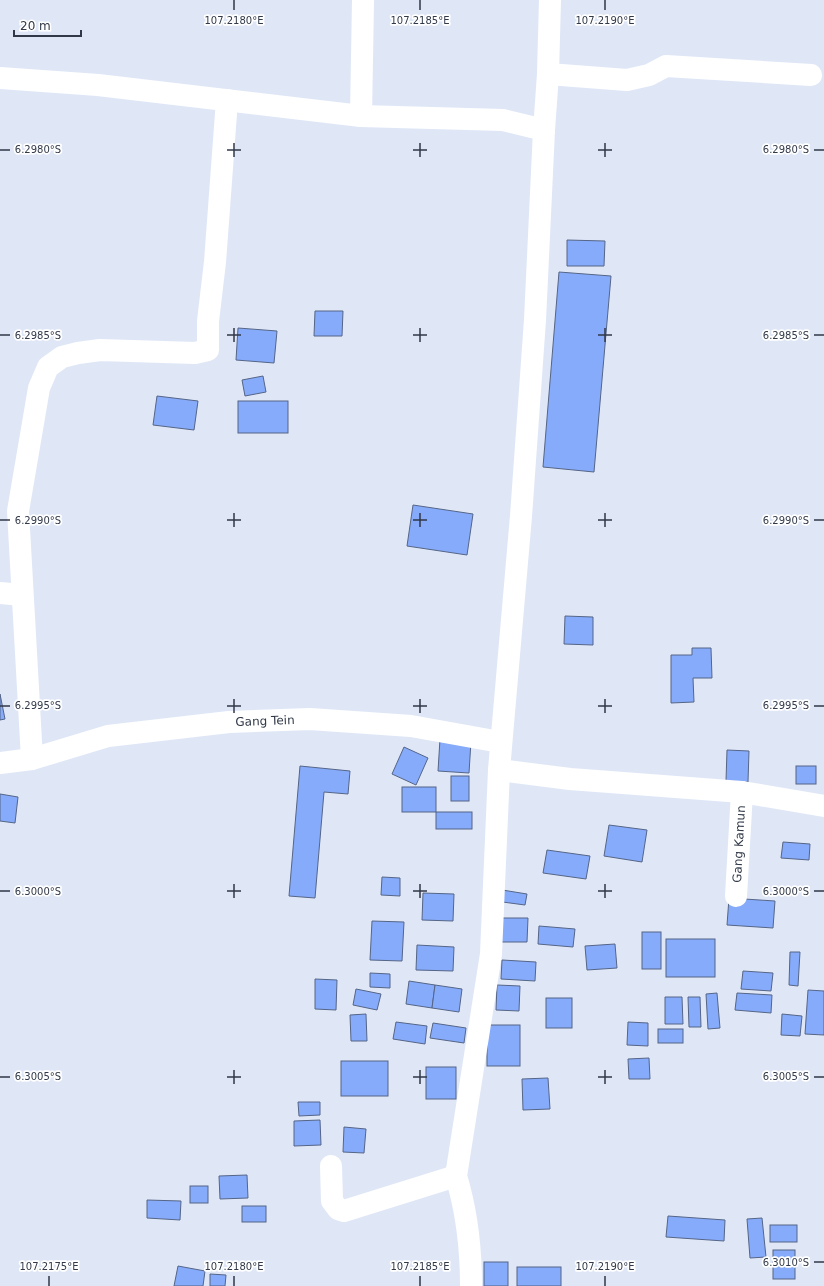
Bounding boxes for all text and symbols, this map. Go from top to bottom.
scale bar [14,12,81,38]
text: 107.2180°E [204,15,264,26]
text: 107.2185°E [390,15,450,26]
text: 107.2190°E [575,15,635,26]
text: 20 m [20,19,51,33]
text: 6.2980°S [15,144,61,155]
text: 6.2980°S [763,144,809,155]
text: 6.2985°S [15,330,61,341]
text: 6.2985°S [763,330,809,341]
text: 6.2990°S [15,515,61,526]
text: 6.2990°S [763,515,809,526]
text: 6.2995°S [15,700,61,711]
text: 6.2995°S [763,700,809,711]
street label: Gang Tein [235,713,295,729]
street label: Gang Kamun [730,805,748,883]
text: 6.3000°S [15,886,61,897]
text: 6.3000°S [763,886,809,897]
text: 6.3005°S [15,1071,61,1082]
text: 6.3005°S [763,1071,809,1082]
text: 6.3010°S [763,1257,809,1268]
text: 107.2175°E [19,1261,79,1272]
text: 107.2180°E [204,1261,264,1272]
text: 107.2185°E [390,1261,450,1272]
text: 107.2190°E [575,1261,635,1272]

